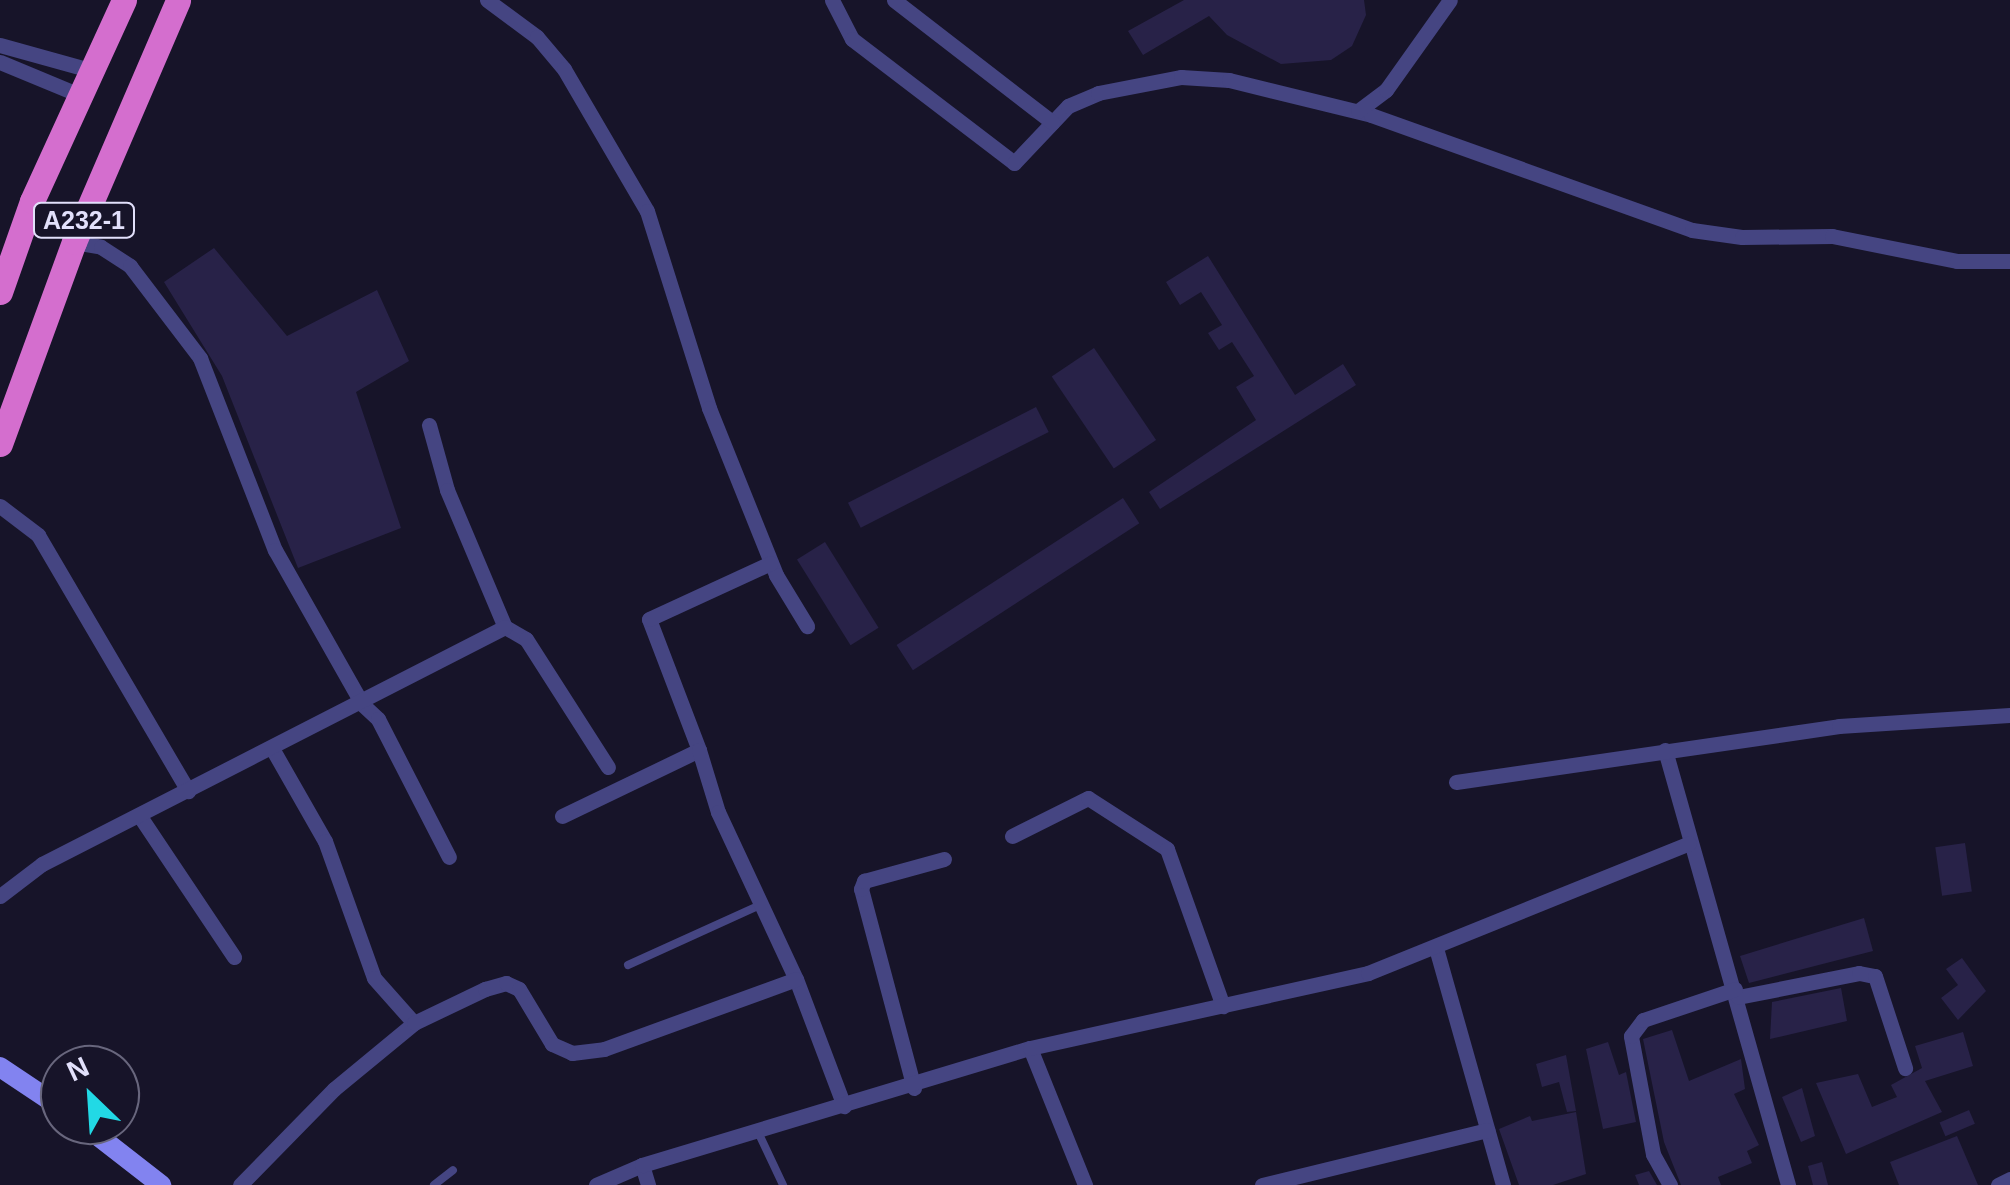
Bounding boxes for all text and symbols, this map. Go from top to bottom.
road number: A232-1 [32,200,136,240]
north arrow [40,1045,140,1145]
text: N [62,1051,94,1087]

